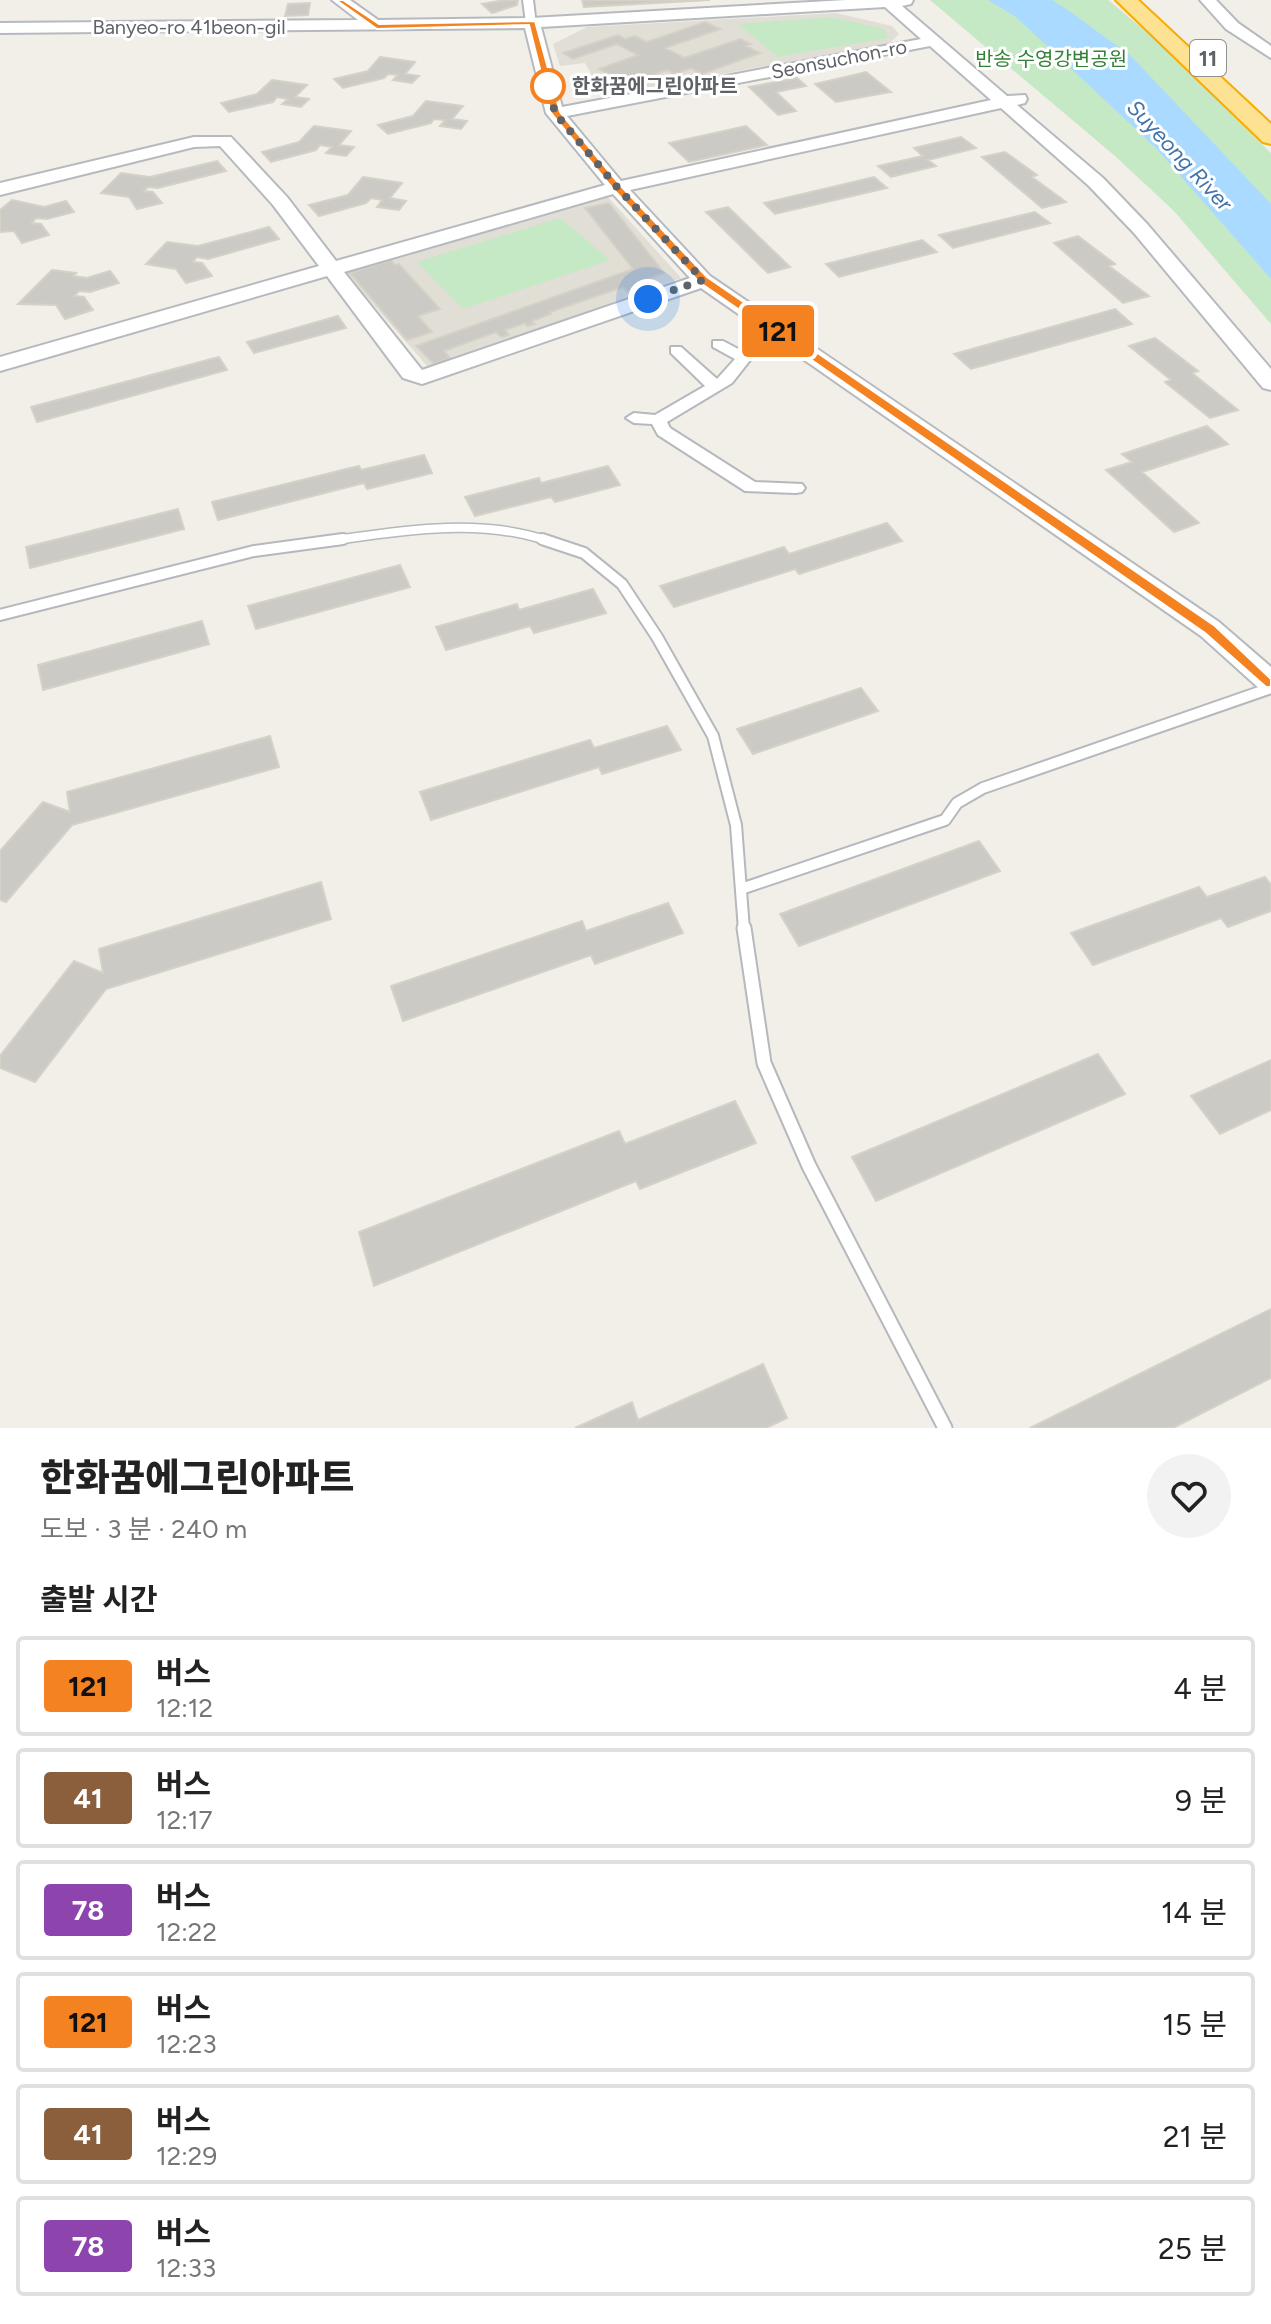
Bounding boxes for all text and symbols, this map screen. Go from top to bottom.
street label: Banyeo-ro 41beon-gil [92,15,286,39]
street label: Seonsuchon-ro [769,34,909,84]
road number: 11 [1190,40,1226,76]
park label: 반송 수영강변공원 [975,47,1127,71]
marker: 한화꿈에그린아파트 [531,69,565,103]
place label: 한화꿈에그린아파트 [572,74,738,98]
water label: Suyeong River [1121,94,1239,218]
your location [628,279,668,319]
line badge: 121 [732,305,824,357]
text: 121 [758,314,798,348]
button: heart [1147,1454,1231,1538]
text: 한화꿈에그린아파트 [40,1455,355,1501]
text: 도보 · 3 분 · 240 m [40,1513,247,1545]
text: 출발 시간 [40,1581,158,1618]
text: 버스 [156,1654,211,1691]
text: 121 [68,1669,108,1703]
text: 4 분 [1173,1670,1227,1707]
text: 12:12 [156,1692,213,1724]
text: 버스 [156,1766,211,1803]
text: 41 [73,1781,103,1815]
text: 9 분 [1175,1782,1227,1819]
text: 12:17 [156,1804,213,1836]
text: 버스 [156,1878,211,1915]
text: 78 [72,1893,104,1927]
text: 14 분 [1161,1894,1227,1931]
text: 12:22 [156,1916,217,1948]
text: 버스 [156,1990,211,2027]
text: 121 [68,2005,108,2039]
text: 15 분 [1162,2006,1227,2043]
text: 12:23 [156,2028,217,2060]
text: 버스 [156,2102,211,2139]
text: 41 [73,2117,103,2151]
text: 21 분 [1163,2118,1227,2155]
text: 12:29 [156,2140,217,2172]
text: 버스 [156,2214,211,2251]
text: 78 [72,2229,104,2263]
text: 25 분 [1158,2230,1227,2267]
text: 12:33 [156,2252,216,2284]

